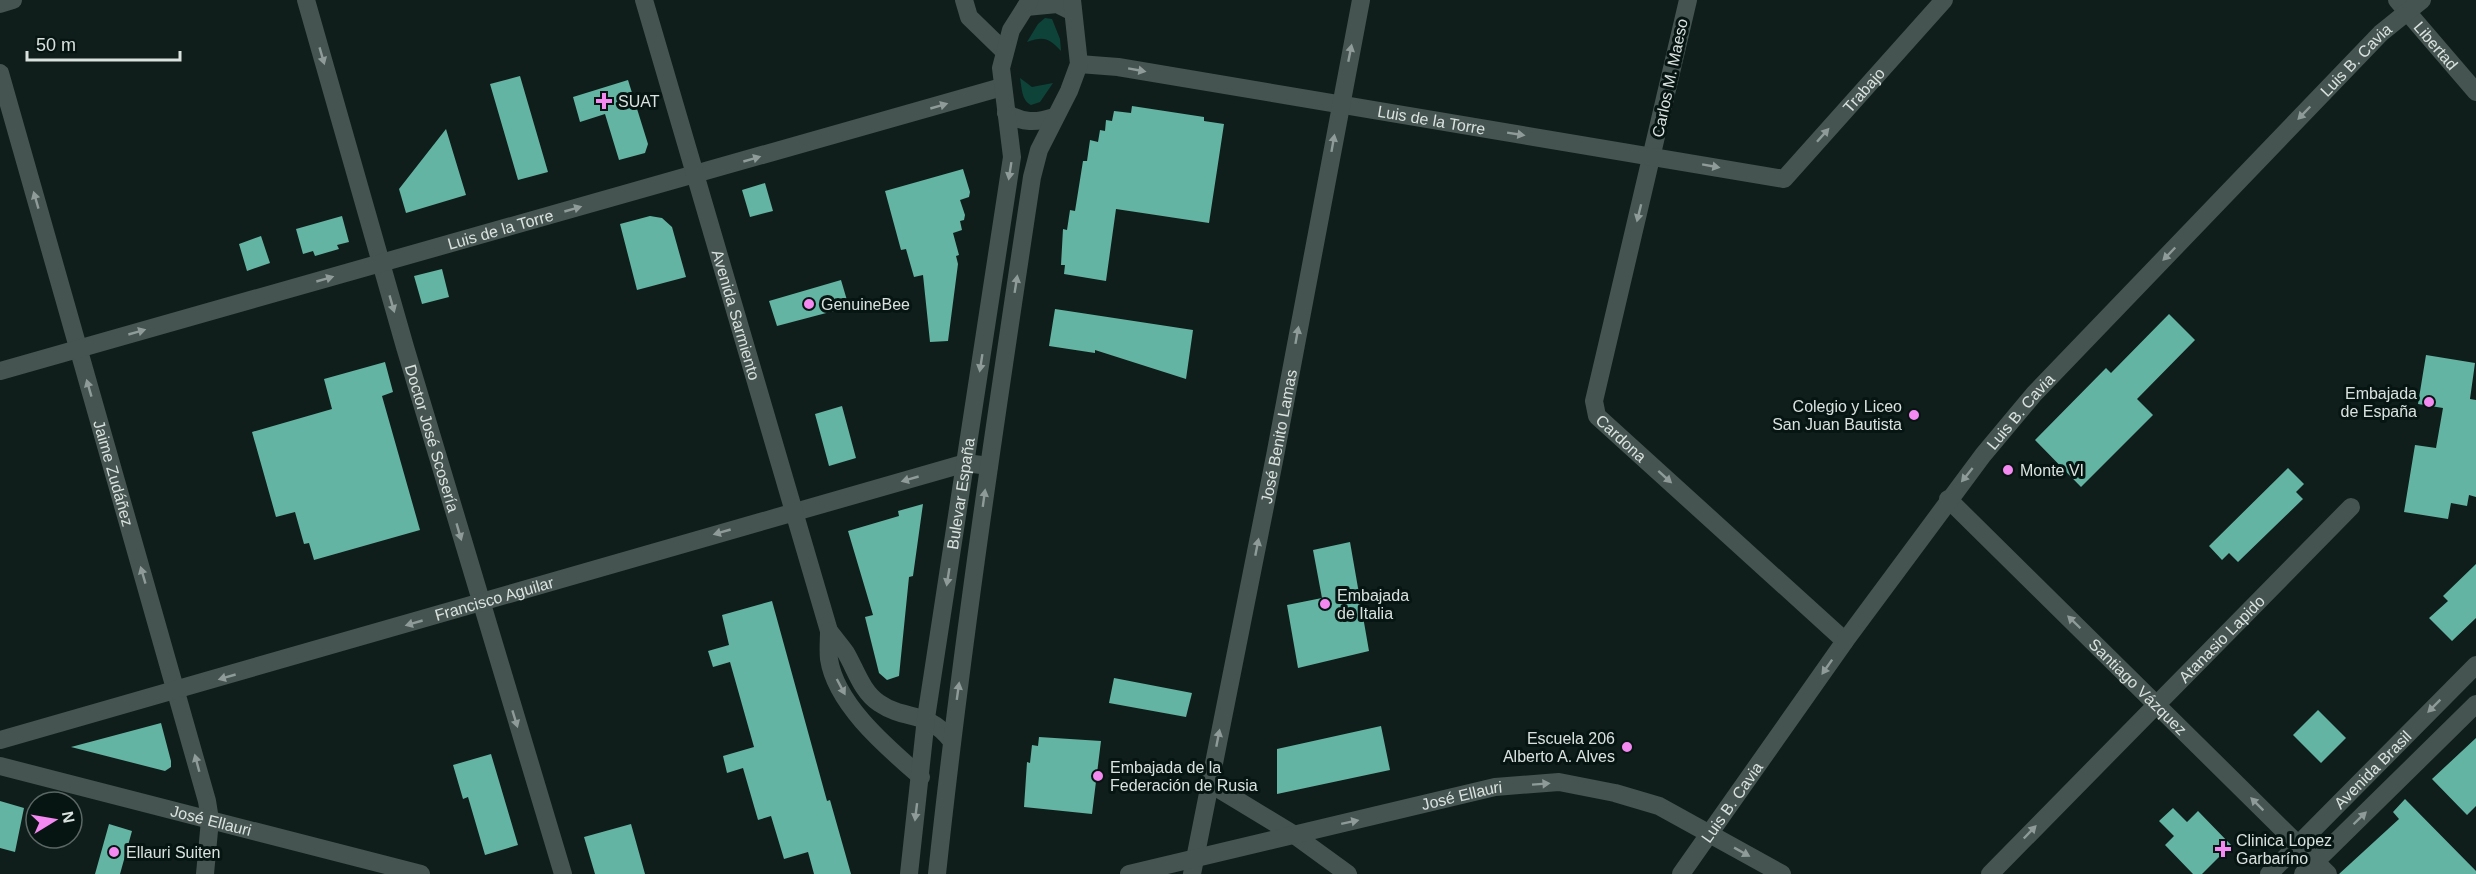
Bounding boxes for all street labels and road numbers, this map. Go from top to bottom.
street label: Carlos M. Maeso [1649,17,1691,139]
street label: Libertad [2411,18,2461,73]
street label: Luis B. Cavia [2317,20,2395,99]
street label: Trabajo [1839,64,1888,116]
street label: Luis de la Torre [1376,102,1487,137]
street label: Luis de la Torre [445,206,555,252]
street label: Avenida Sarmiento [709,248,763,382]
street label: Doctor José Scosería [402,362,462,514]
street label: José Benito Lamas [1257,368,1300,505]
street label: Luis B. Cavia [1983,370,2058,453]
street label: Cardona [1593,411,1650,465]
street label: Jaime Zudáñez [91,418,137,528]
street label: Bulevar España [943,436,977,551]
street label: Francisco Aguilar [433,573,556,623]
street label: Atanasio Lapido [2175,592,2268,686]
street label: Santiago Vázquez [2086,635,2190,738]
street label: Avenida Brasil [2330,727,2414,812]
street label: Luis B. Cavia [1698,758,1766,846]
street label: José Ellauri [1420,778,1503,813]
street label: José Ellauri [169,802,253,839]

